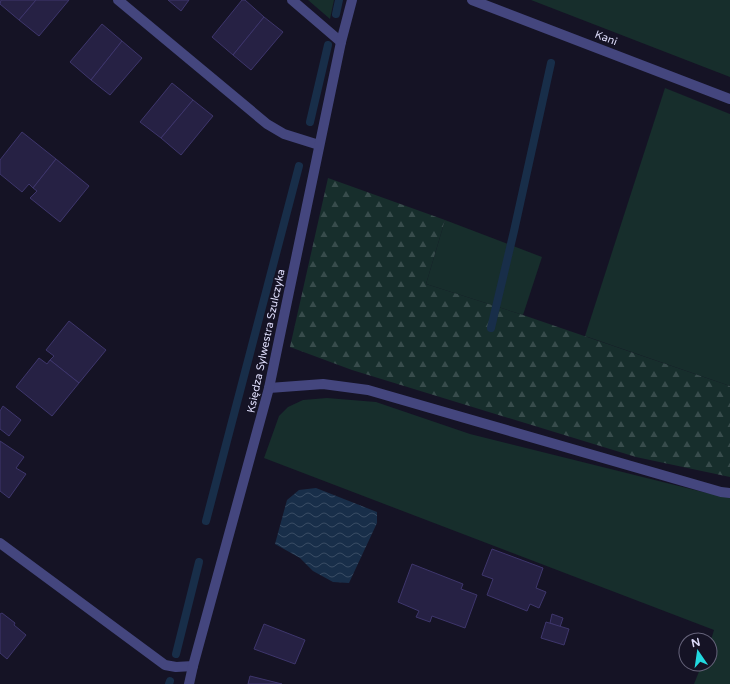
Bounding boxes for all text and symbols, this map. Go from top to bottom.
street label: Kani [593,28,619,48]
street label: Księdza Sylwestra Szulczyka [244,268,288,414]
north arrow [678,632,718,672]
text: N [690,635,702,650]

